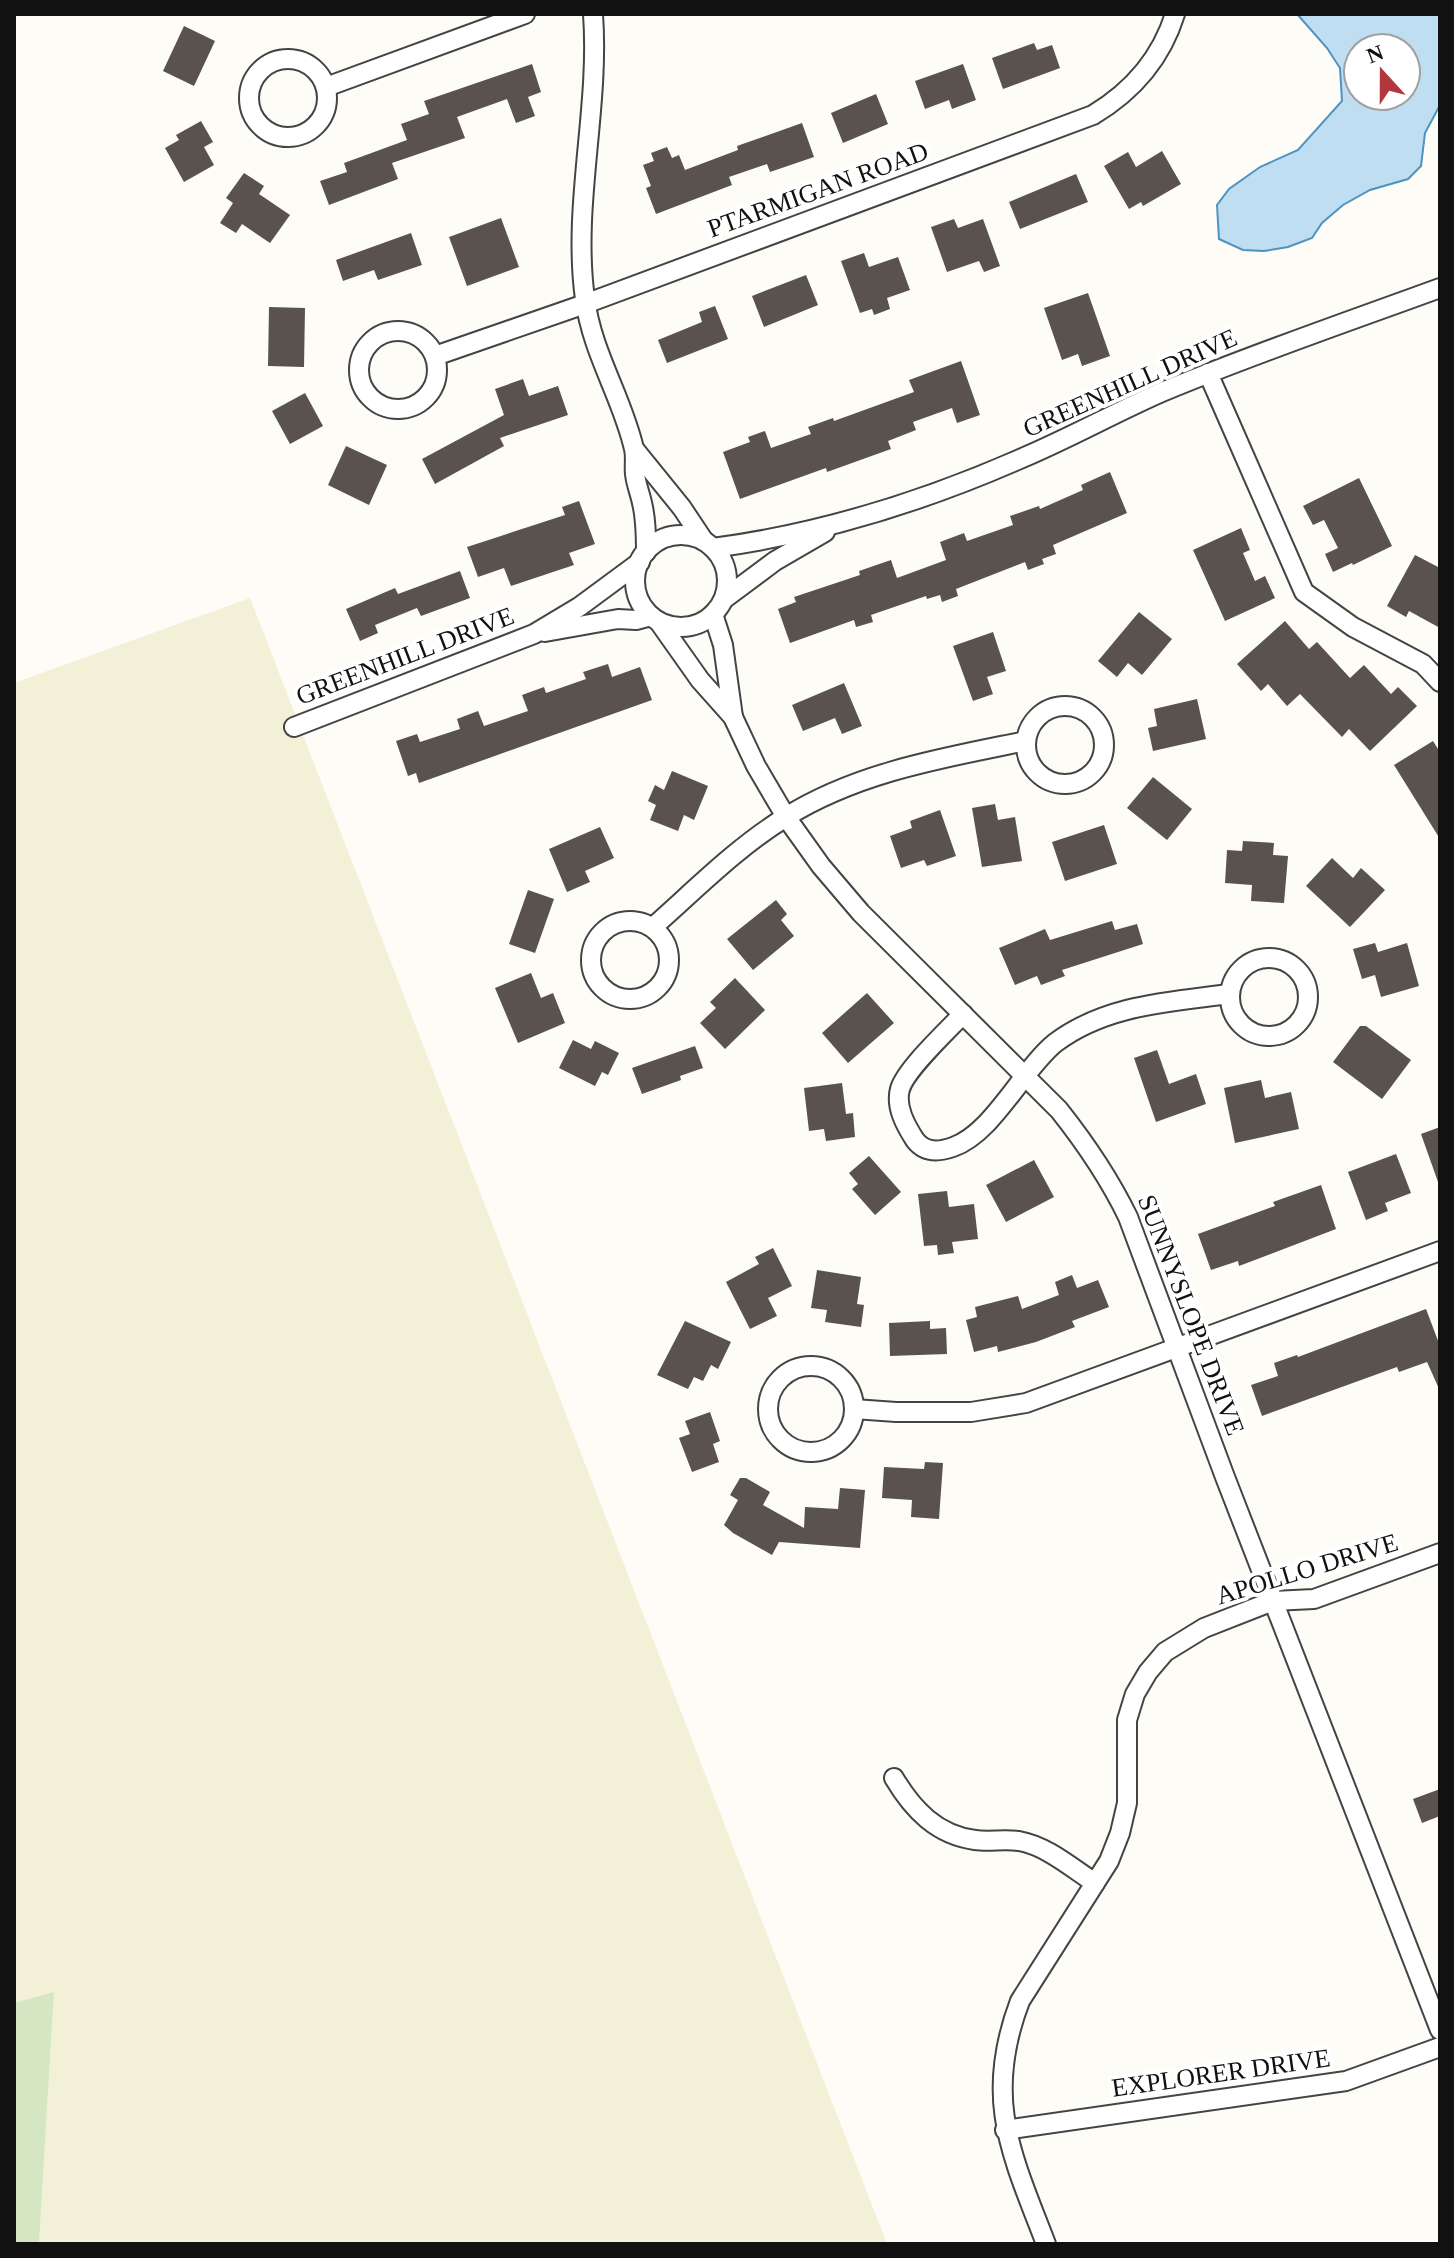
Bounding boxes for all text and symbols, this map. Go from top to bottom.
north arrow [1342,32,1422,112]
text: N [1363,39,1387,68]
street label: PTARMIGAN ROAD [704,137,932,243]
street label: GREENHILL DRIVE [1019,323,1241,443]
street label: GREENHILL DRIVE [292,601,518,711]
street label: SUNNYSLOPE DRIVE [1132,1191,1250,1439]
street label: APOLLO DRIVE [1213,1528,1401,1610]
street label: EXPLORER DRIVE [1110,2043,1332,2103]

